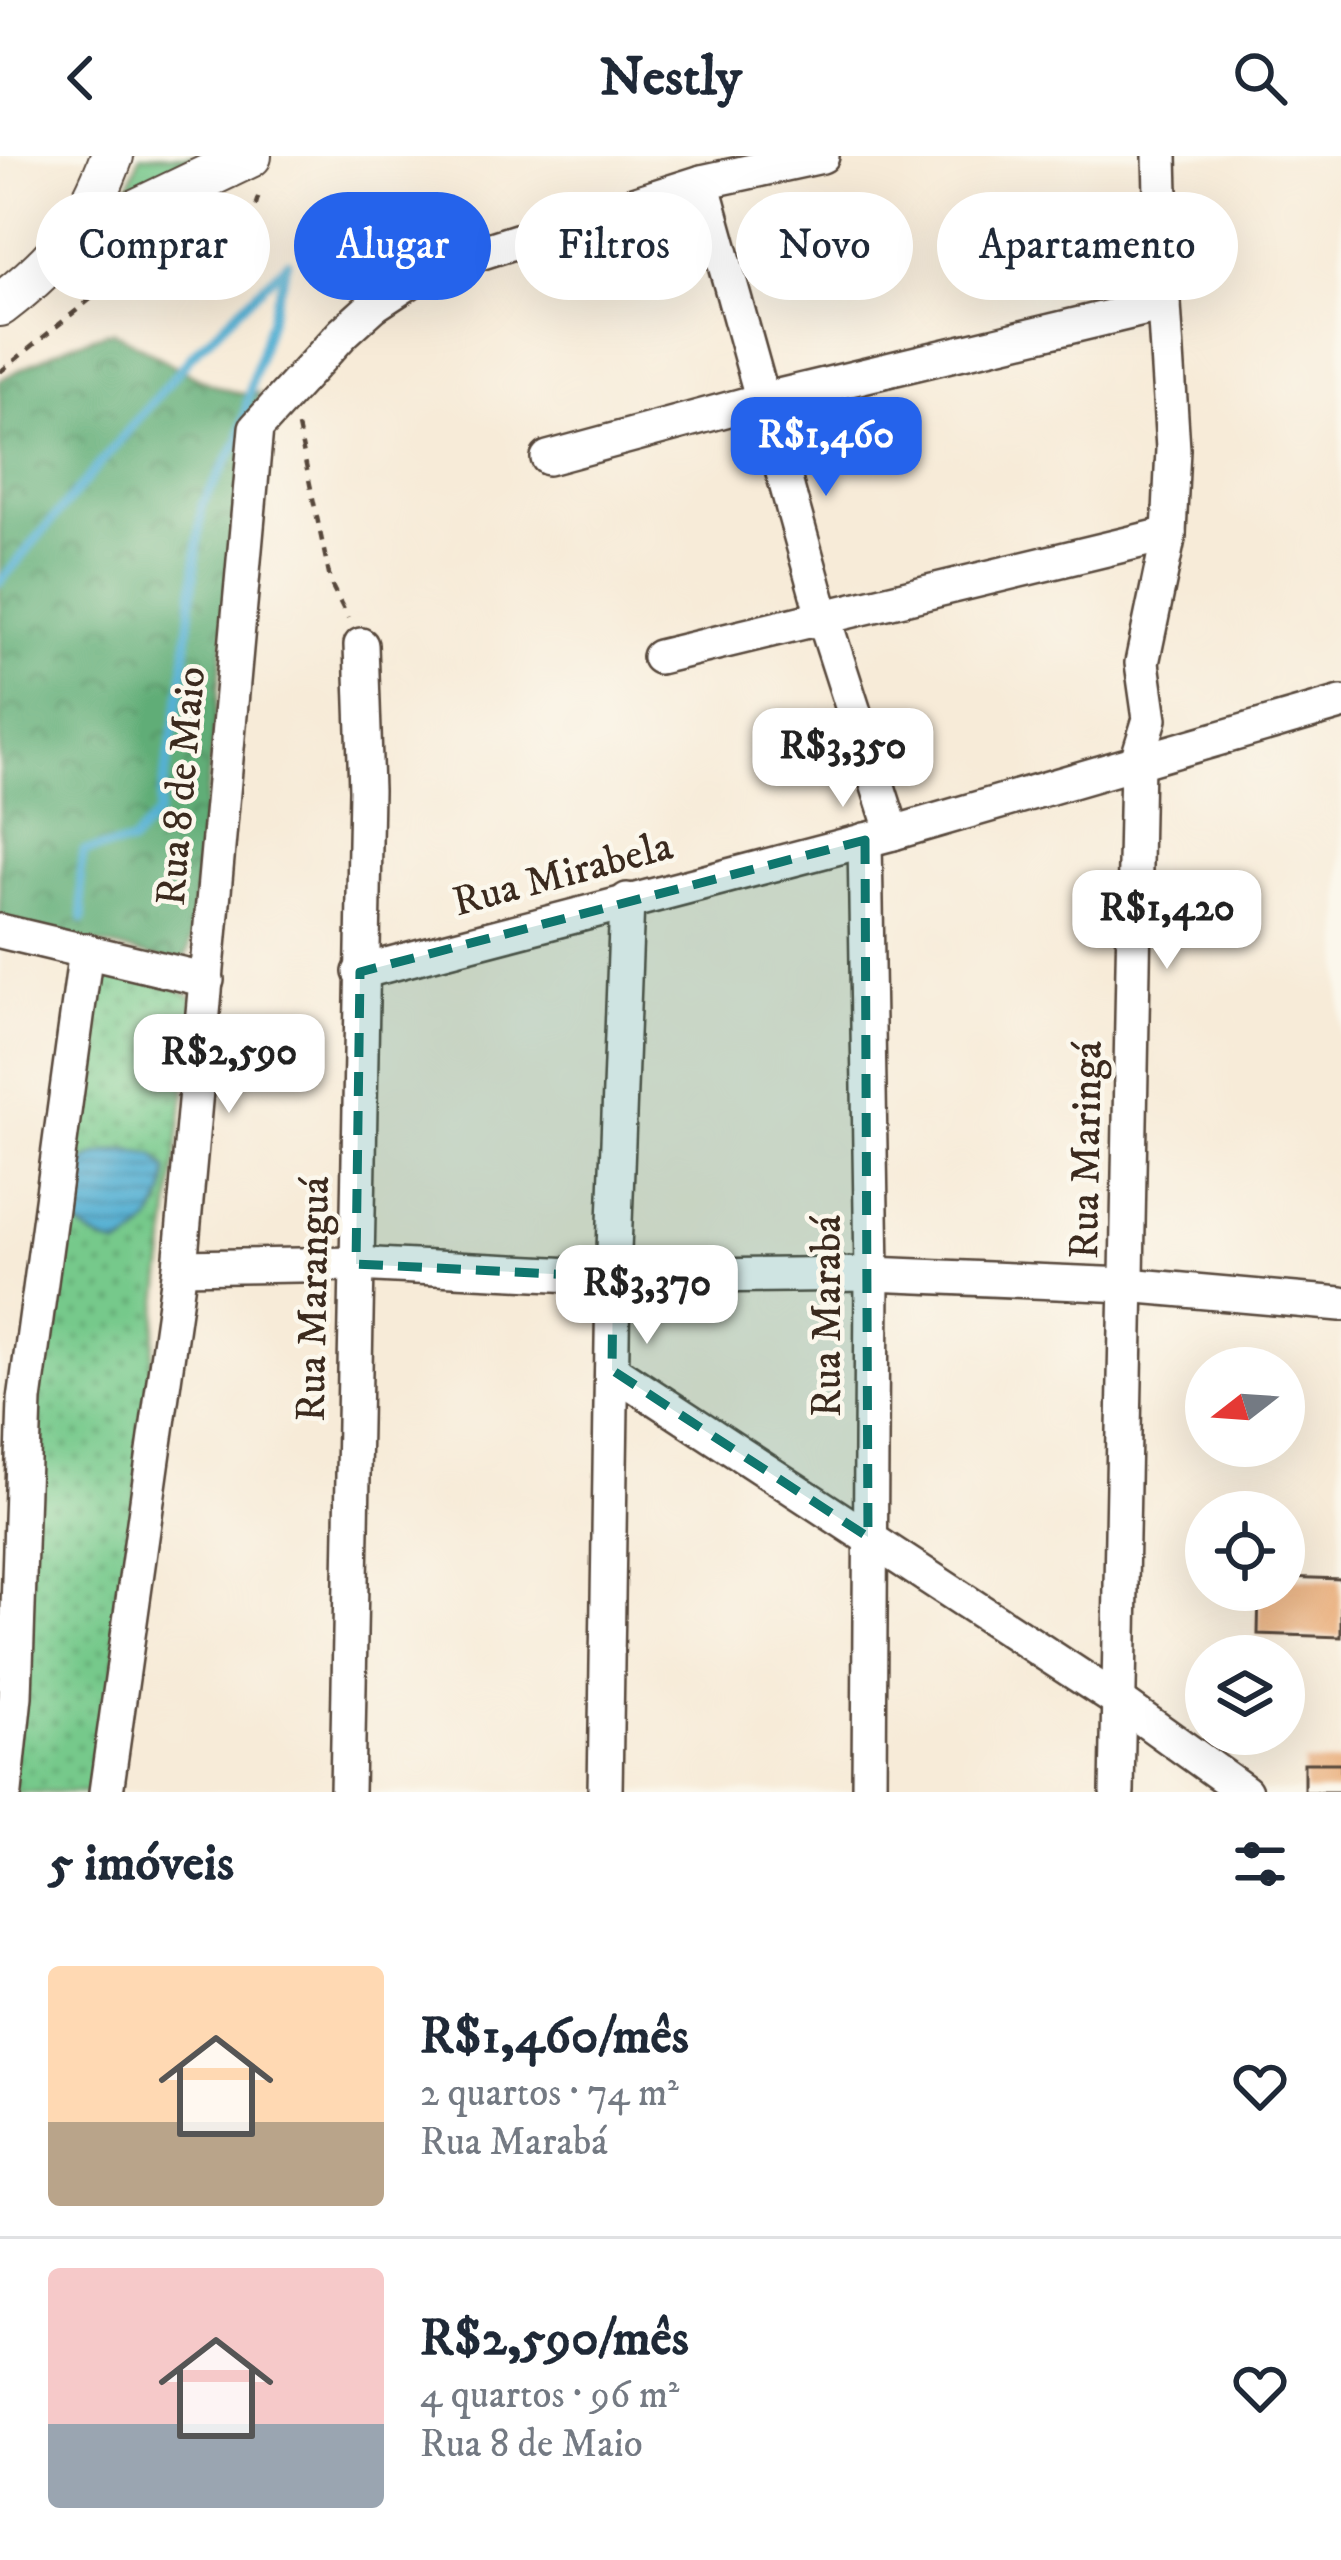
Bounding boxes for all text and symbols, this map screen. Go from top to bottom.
icon: back [48,45,114,111]
text: Nestly [599,45,742,112]
icon: search [1227,45,1293,111]
chip: Comprar [36,192,270,300]
chip: Alugar [294,192,491,300]
chip: Filtros [515,192,712,300]
chip: Novo [736,192,913,300]
chip: Apartamento [937,192,1238,300]
pin: R$1,460 [715,397,937,499]
text: R$1,460 [758,411,894,460]
street label: Rua 8 de Maio [146,664,218,908]
pin: R$3,350 [732,708,954,810]
text: R$3,350 [779,722,907,771]
street label: Rua Mirabela [447,821,678,929]
pin: R$1,420 [1056,870,1278,972]
text: R$1,420 [1099,884,1235,933]
pin: R$2,590 [118,1014,340,1116]
text: R$2,590 [161,1028,297,1077]
street label: Rua Maringá [1059,1040,1115,1259]
street label: Rua Maranguá [286,1176,342,1422]
street label: Rua Marabá [802,1215,854,1417]
pin: R$3,370 [536,1245,758,1347]
text: R$3,370 [583,1259,711,1308]
north arrow [1185,1347,1305,1467]
map controls [1185,1347,1305,1755]
button: locate [1185,1491,1305,1611]
button: layers [1185,1635,1305,1755]
icon: filters [1227,1831,1293,1897]
text: 5 imóveis [48,1832,234,1896]
text: R$1,460/mês [420,2005,689,2069]
icon: home [144,2014,288,2158]
icon: heart [1227,2053,1293,2119]
text: 2 quartos · 74 m² [420,2069,679,2118]
text: Rua Marabá [420,2118,608,2167]
text: R$2,590/mês [420,2307,689,2371]
icon: home [144,2316,288,2460]
icon: heart [1227,2355,1293,2421]
text: 4 quartos · 96 m² [420,2371,679,2420]
text: Rua 8 de Maio [420,2420,643,2469]

